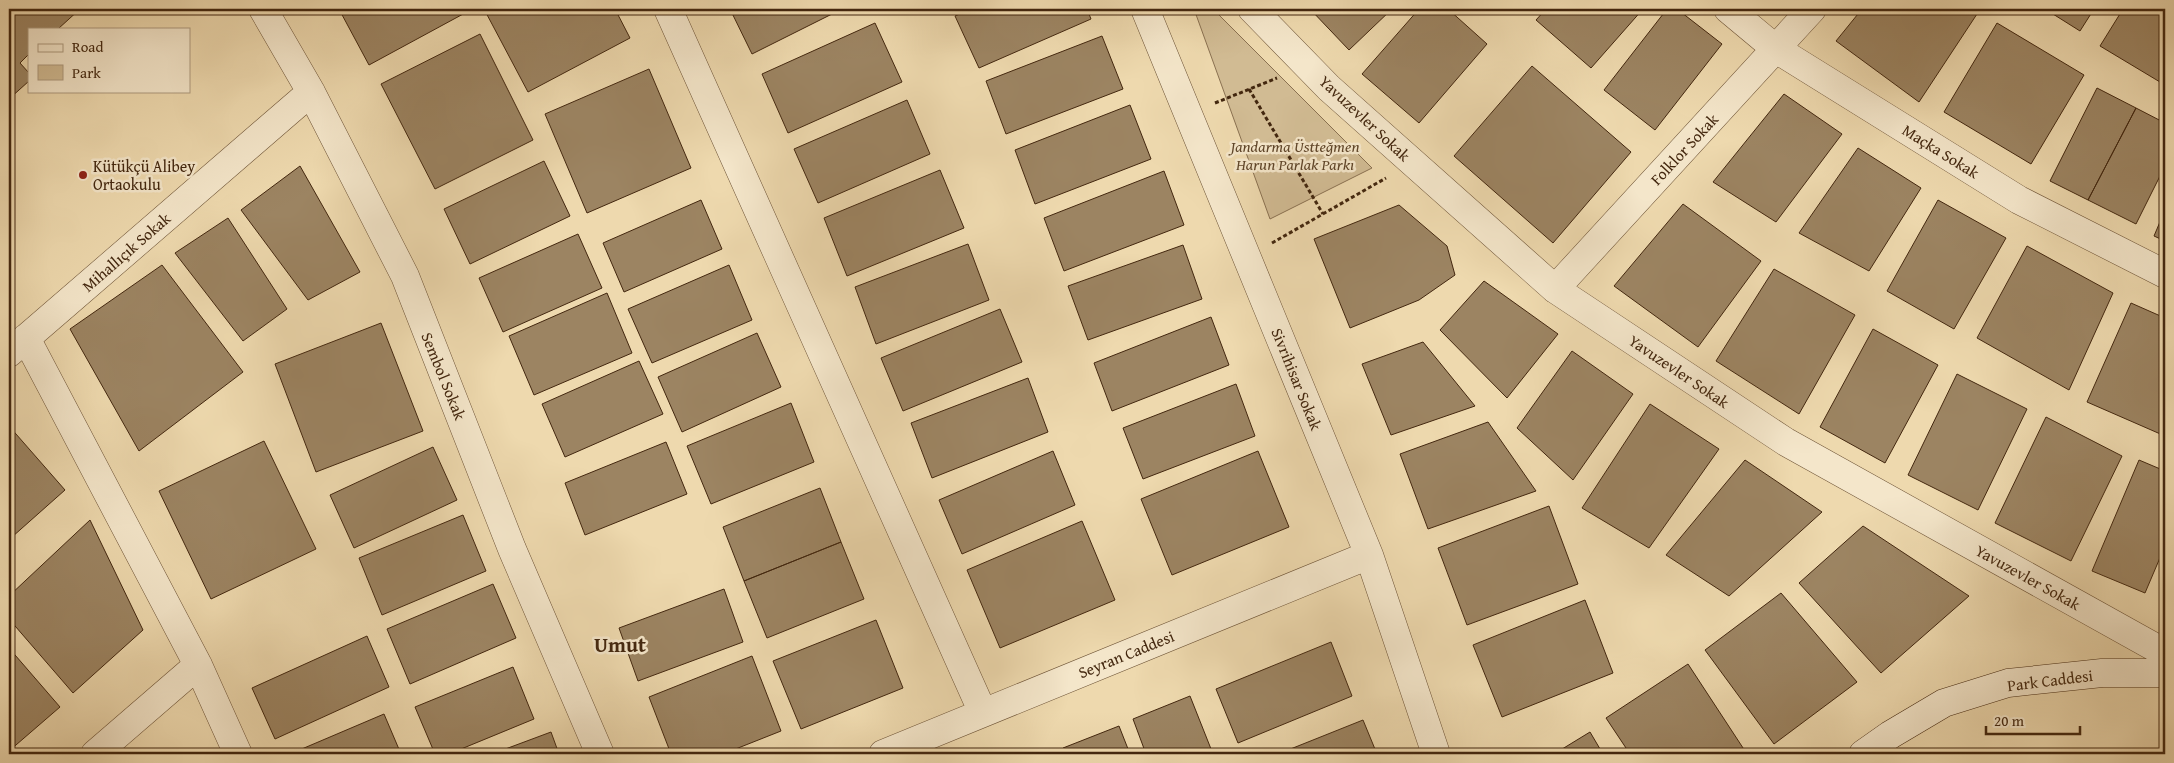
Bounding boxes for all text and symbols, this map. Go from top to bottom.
legend [28,28,190,92]
text: Road [72,36,103,57]
text: Park [72,62,101,83]
street label: Yavuzevler Sokak [1314,69,1417,167]
street label: Folklor Sokak [1644,107,1724,190]
street label: Maçka Sokak [1898,118,1985,185]
park label: Jandarma Üstteğmen Harun Parlak Parkı [1227,134,1360,176]
place label: Kütükçü Alibey Ortaokulu [93,154,195,196]
marker: Kütükçü Alibey Ortaokulu [77,169,89,181]
street label: Mihallıçık Sokak [76,206,176,297]
street label: Sivrihisar Sokak [1266,324,1329,435]
street label: Yavuzevler Sokak [1624,328,1735,414]
street label: Sembol Sokak [416,329,473,424]
street label: Yavuzevler Sokak [1971,538,2086,616]
street label: Seyran Caddesi [1074,624,1178,684]
district label: Umut [594,629,646,660]
street label: Park Caddesi [2006,663,2095,697]
scale bar [1986,703,2080,735]
text: 20 m [1994,710,2025,731]

